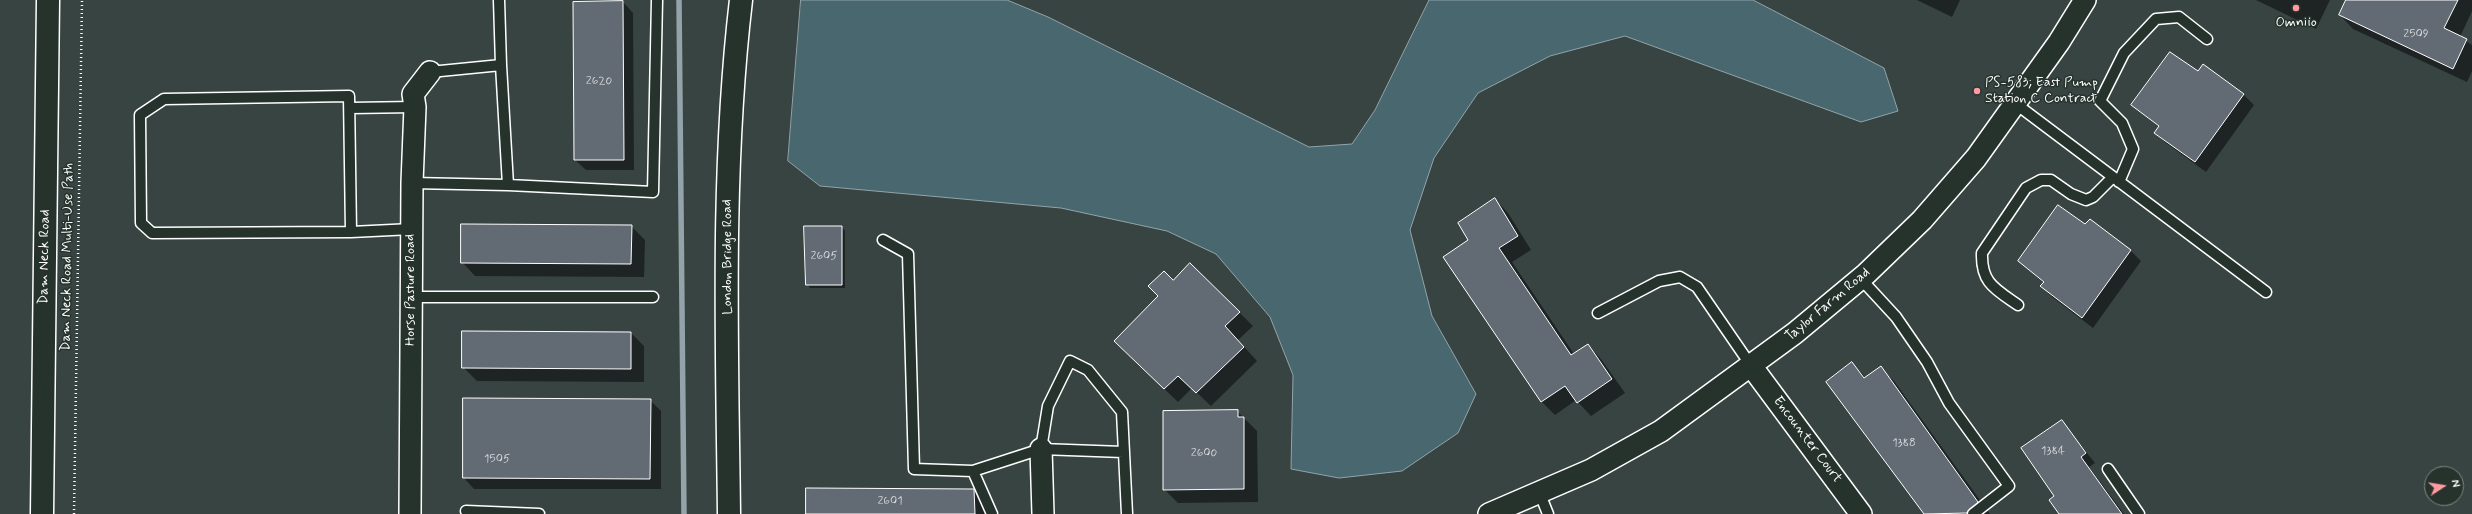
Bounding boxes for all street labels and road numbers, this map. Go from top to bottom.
street label: Dam Neck Road Multi-Use Path [58,163,78,351]
street label: London Bridge Road [720,199,736,315]
street label: Dam Neck Road [36,209,54,305]
street label: Horse Pasture Road [403,234,419,346]
street label: Taylor Farm Road [1782,265,1874,345]
street label: Encounter Court [1769,393,1845,487]

